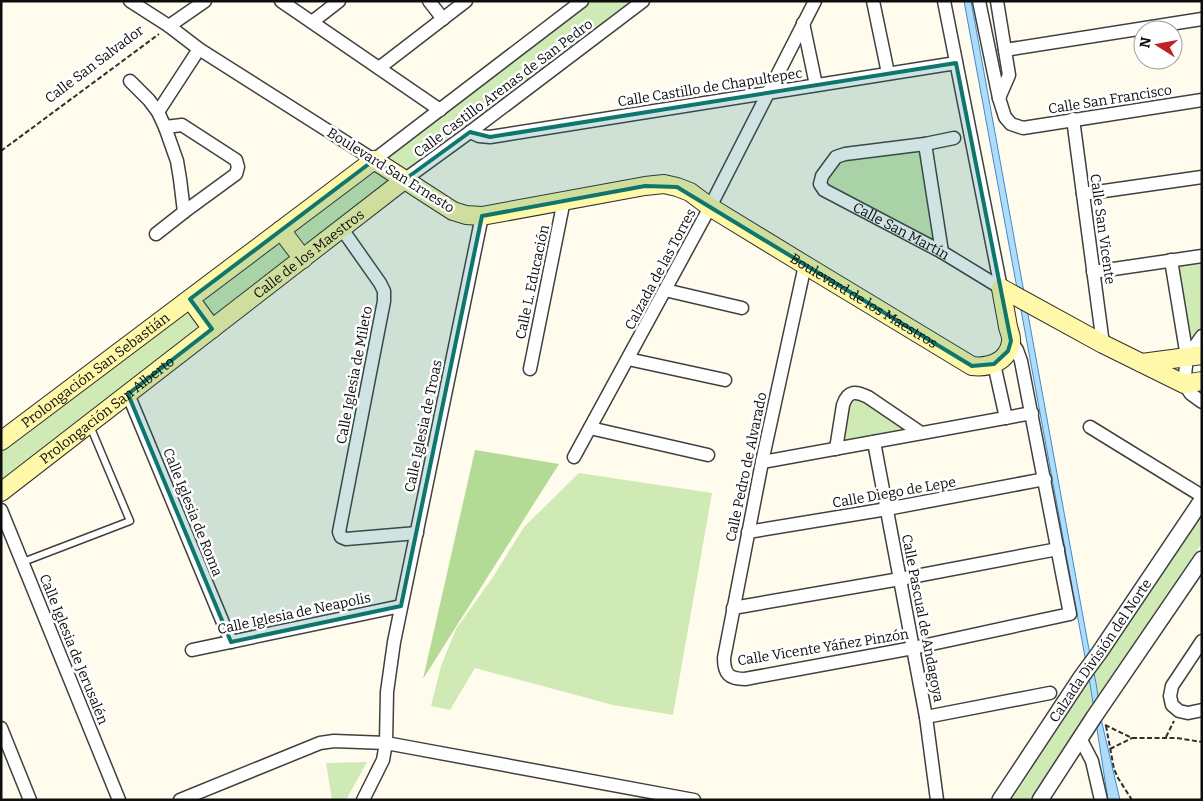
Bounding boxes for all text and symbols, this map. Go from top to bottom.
street label: Calle Castillo Arenas de San Pedro [411,16,596,161]
north arrow [1133,20,1183,70]
street label: Calle San Salvador [42,22,147,107]
text: N [1136,36,1155,50]
street label: Calle Castillo de Chapultepec [617,64,804,110]
street label: Calle San Francisco [1047,81,1173,118]
street label: Boulevard San Ernesto [324,124,457,217]
street label: Calle San Vicente [1086,173,1119,285]
street label: Calle San Martín [850,199,952,264]
street label: Calle de los Maestros [250,206,368,302]
street label: Calzada de las Torres [621,206,700,333]
street label: Calle L. Educación [512,223,553,341]
street label: Boulevard de los Maestros [787,250,941,352]
street label: Calle Iglesia de Mileto [333,305,376,445]
street label: Prolongación San Sebastián [18,309,173,432]
street label: Prolongación San Alberto [37,353,178,468]
street label: Calle Iglesia de Troas [401,358,446,494]
street label: Calle Pedro de Alvarado [722,391,771,543]
street label: Calle Iglesia de Roma [159,446,226,579]
street label: Calle Diego de Lepe [831,473,957,512]
street label: Calle Pascual de Andagoya [898,533,947,704]
street label: Calle Iglesia de Jerusalén [36,572,112,727]
street label: Calzada División del Norte [1046,576,1155,726]
street label: Calle Iglesia de Neapolis [216,589,372,638]
street label: Calle Vicente Yáñez Pinzón [736,626,910,669]

